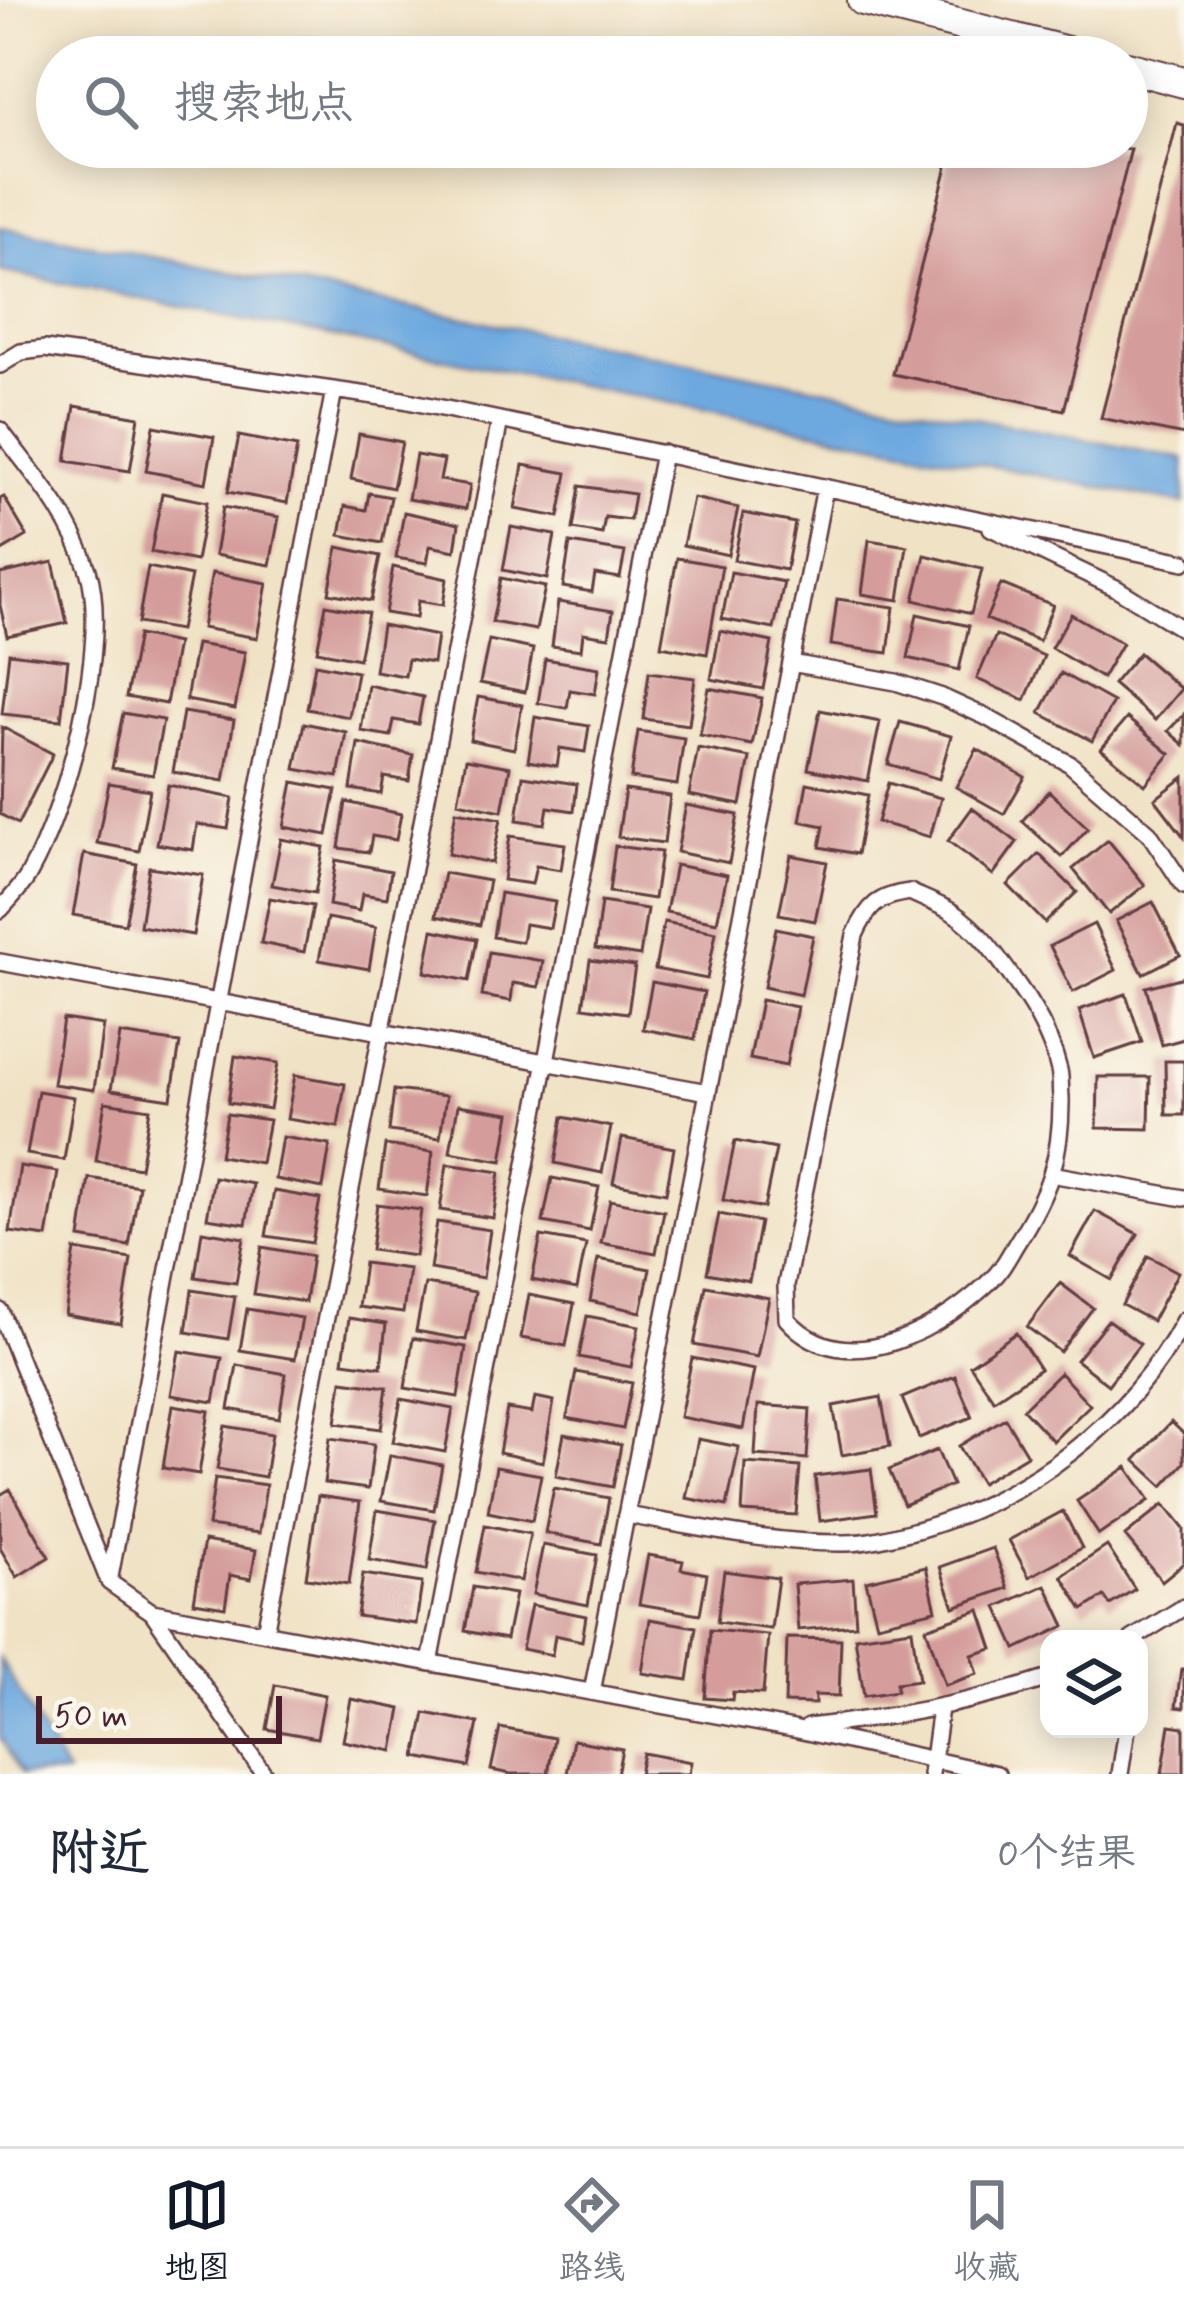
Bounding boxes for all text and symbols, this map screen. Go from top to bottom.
search box [36,36,1148,168]
icon: search [78,69,144,135]
text: 搜索地点 [174,75,354,134]
map controls [1040,1630,1148,1738]
button: layers [1040,1630,1148,1738]
scale bar [36,1690,282,1743]
text: 50 m [54,1695,128,1739]
text: 附近 [48,1822,150,1888]
text: 0个结果 [997,1829,1136,1880]
tab: 地图 [164,2172,230,2291]
tab: 路线 [559,2172,625,2291]
tab: 收藏 [954,2172,1020,2291]

